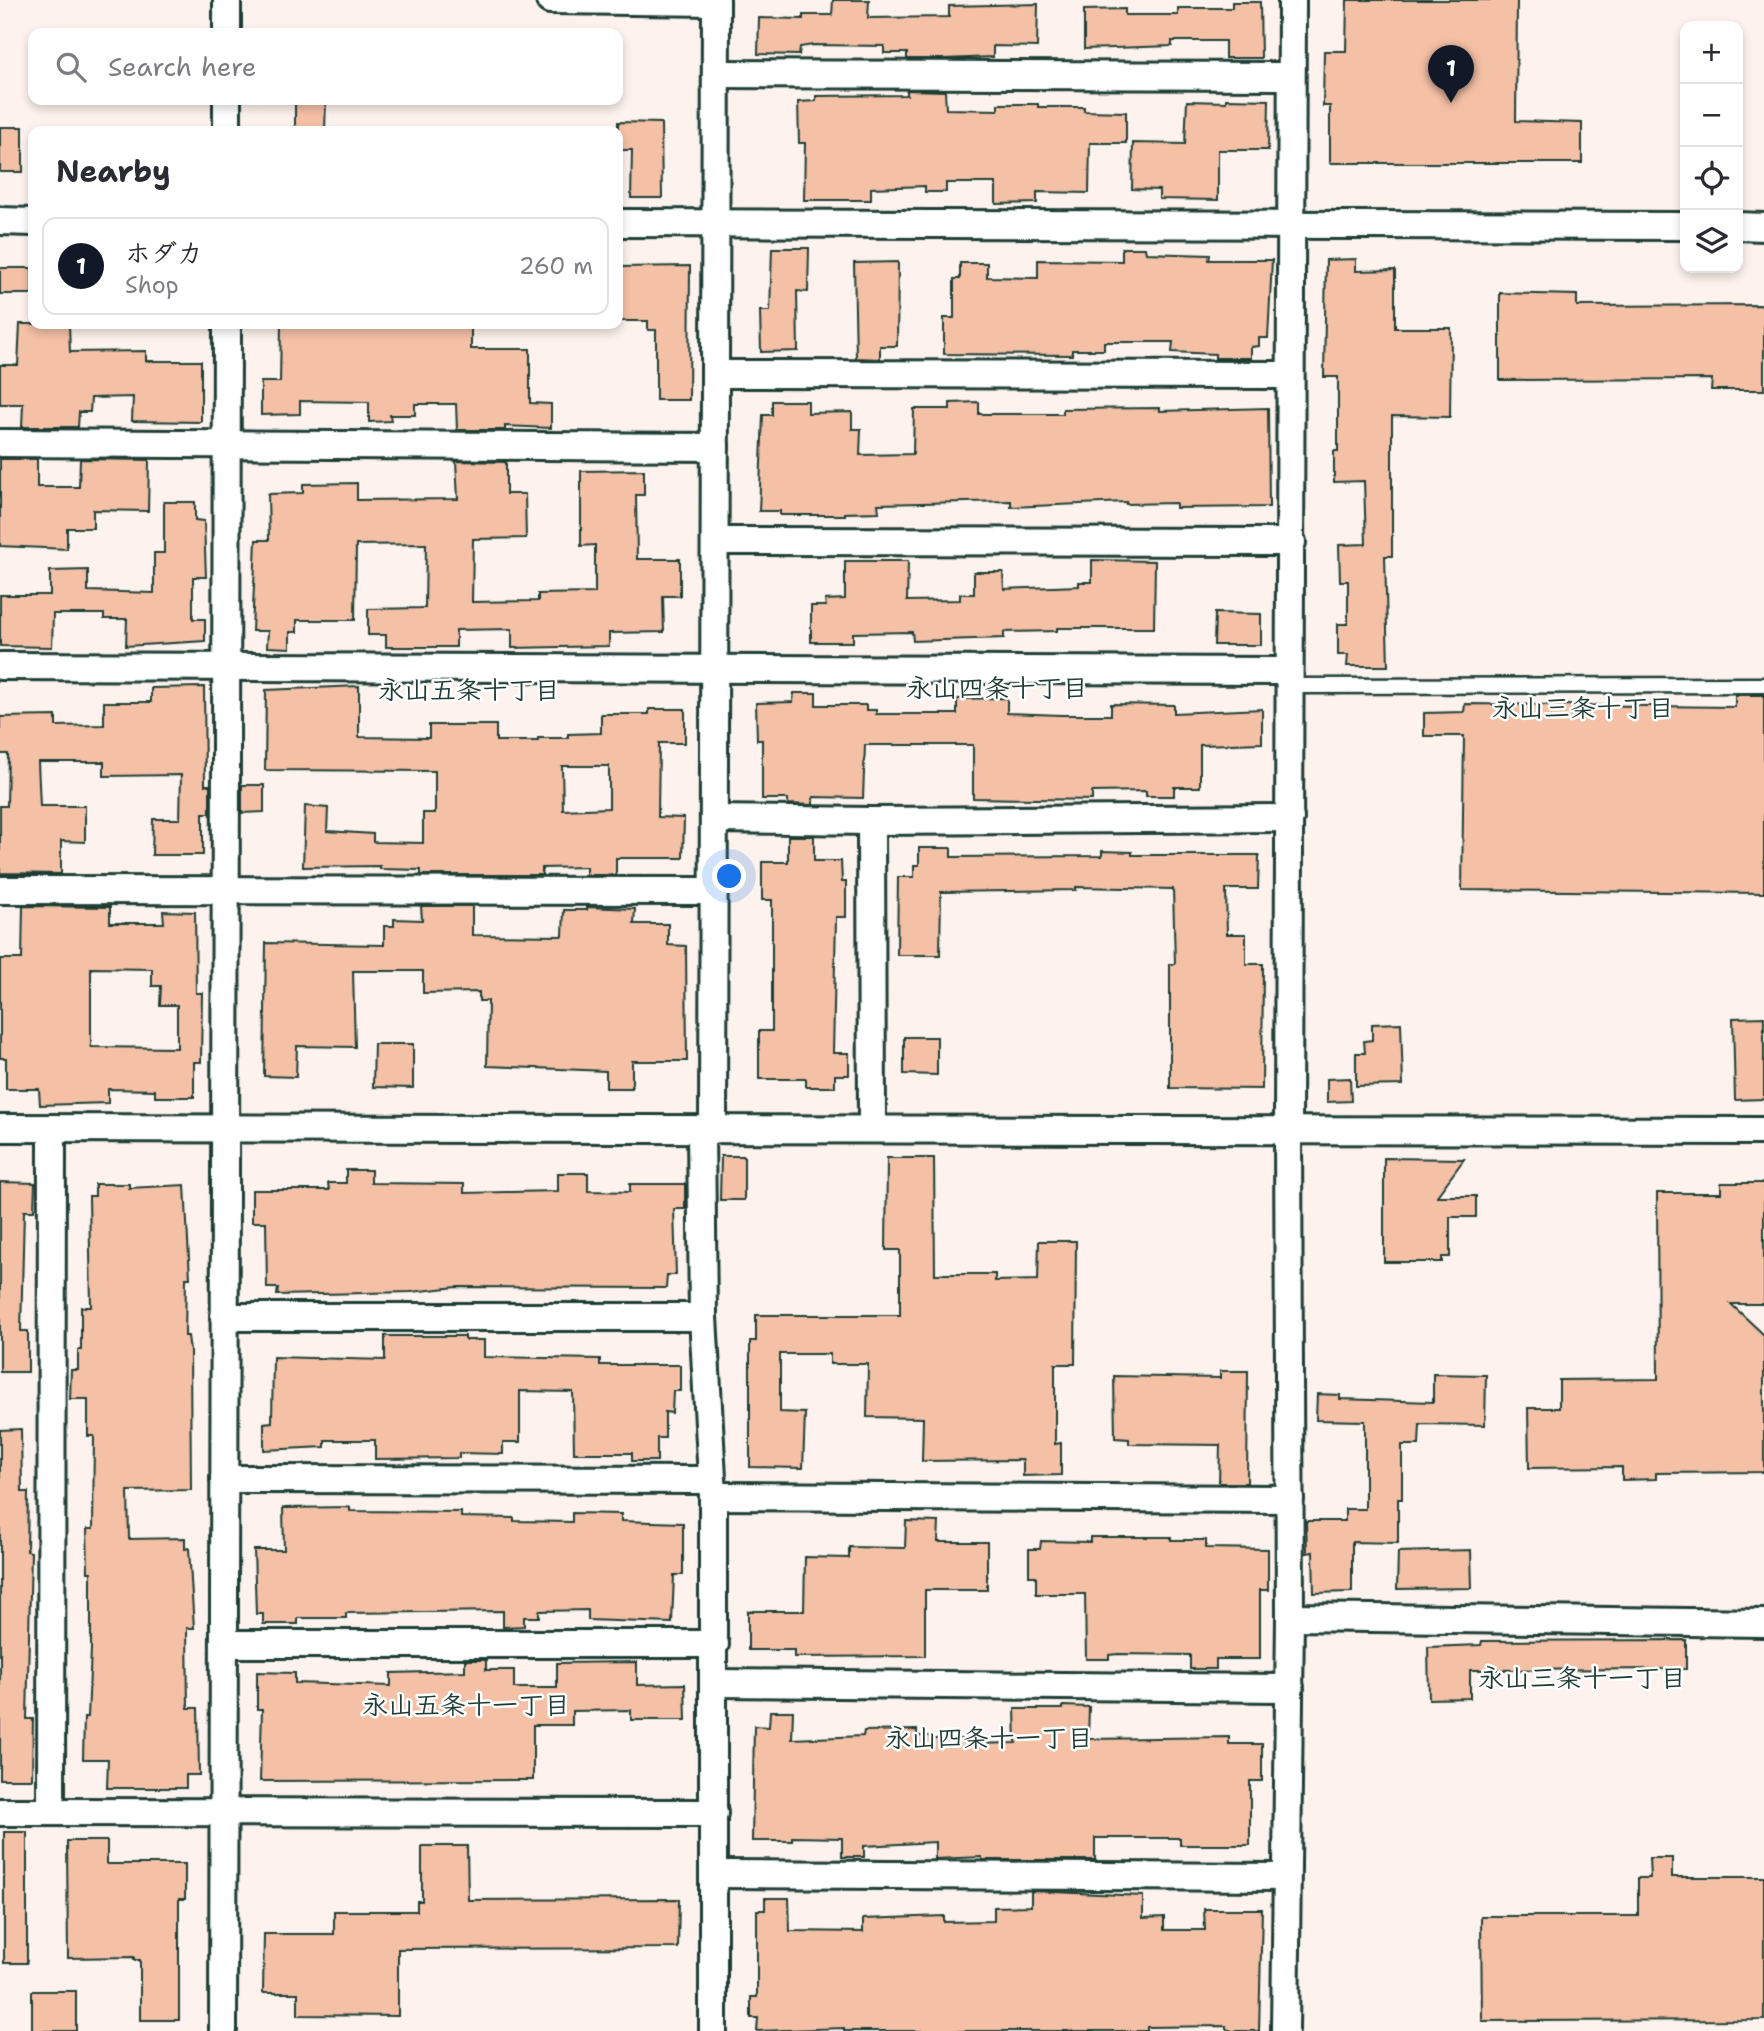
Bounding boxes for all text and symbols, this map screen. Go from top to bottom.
map controls [1680,21,1743,273]
button: + [1680,21,1743,84]
search box [28,28,623,105]
pin: 1 [1428,45,1474,103]
icon: search [52,48,90,86]
text: Search here [108,49,257,84]
button: − [1680,84,1743,147]
button: locate [1680,147,1743,210]
text: Nearby [56,151,171,192]
button: layers [1680,210,1743,273]
text: ホダカ [125,235,203,270]
text: 1 [76,251,86,281]
text: 260 m [519,251,593,281]
text: Shop [125,270,179,300]
district label: 永山四条十丁目 [906,670,1088,705]
district label: 永山五条十丁目 [378,672,560,707]
district label: 永山三条十丁目 [1492,690,1674,725]
your location [712,859,746,893]
district label: 永山三条十一丁目 [1478,1660,1686,1695]
district label: 永山五条十一丁目 [362,1687,570,1722]
district label: 永山四条十一丁目 [885,1720,1093,1755]

